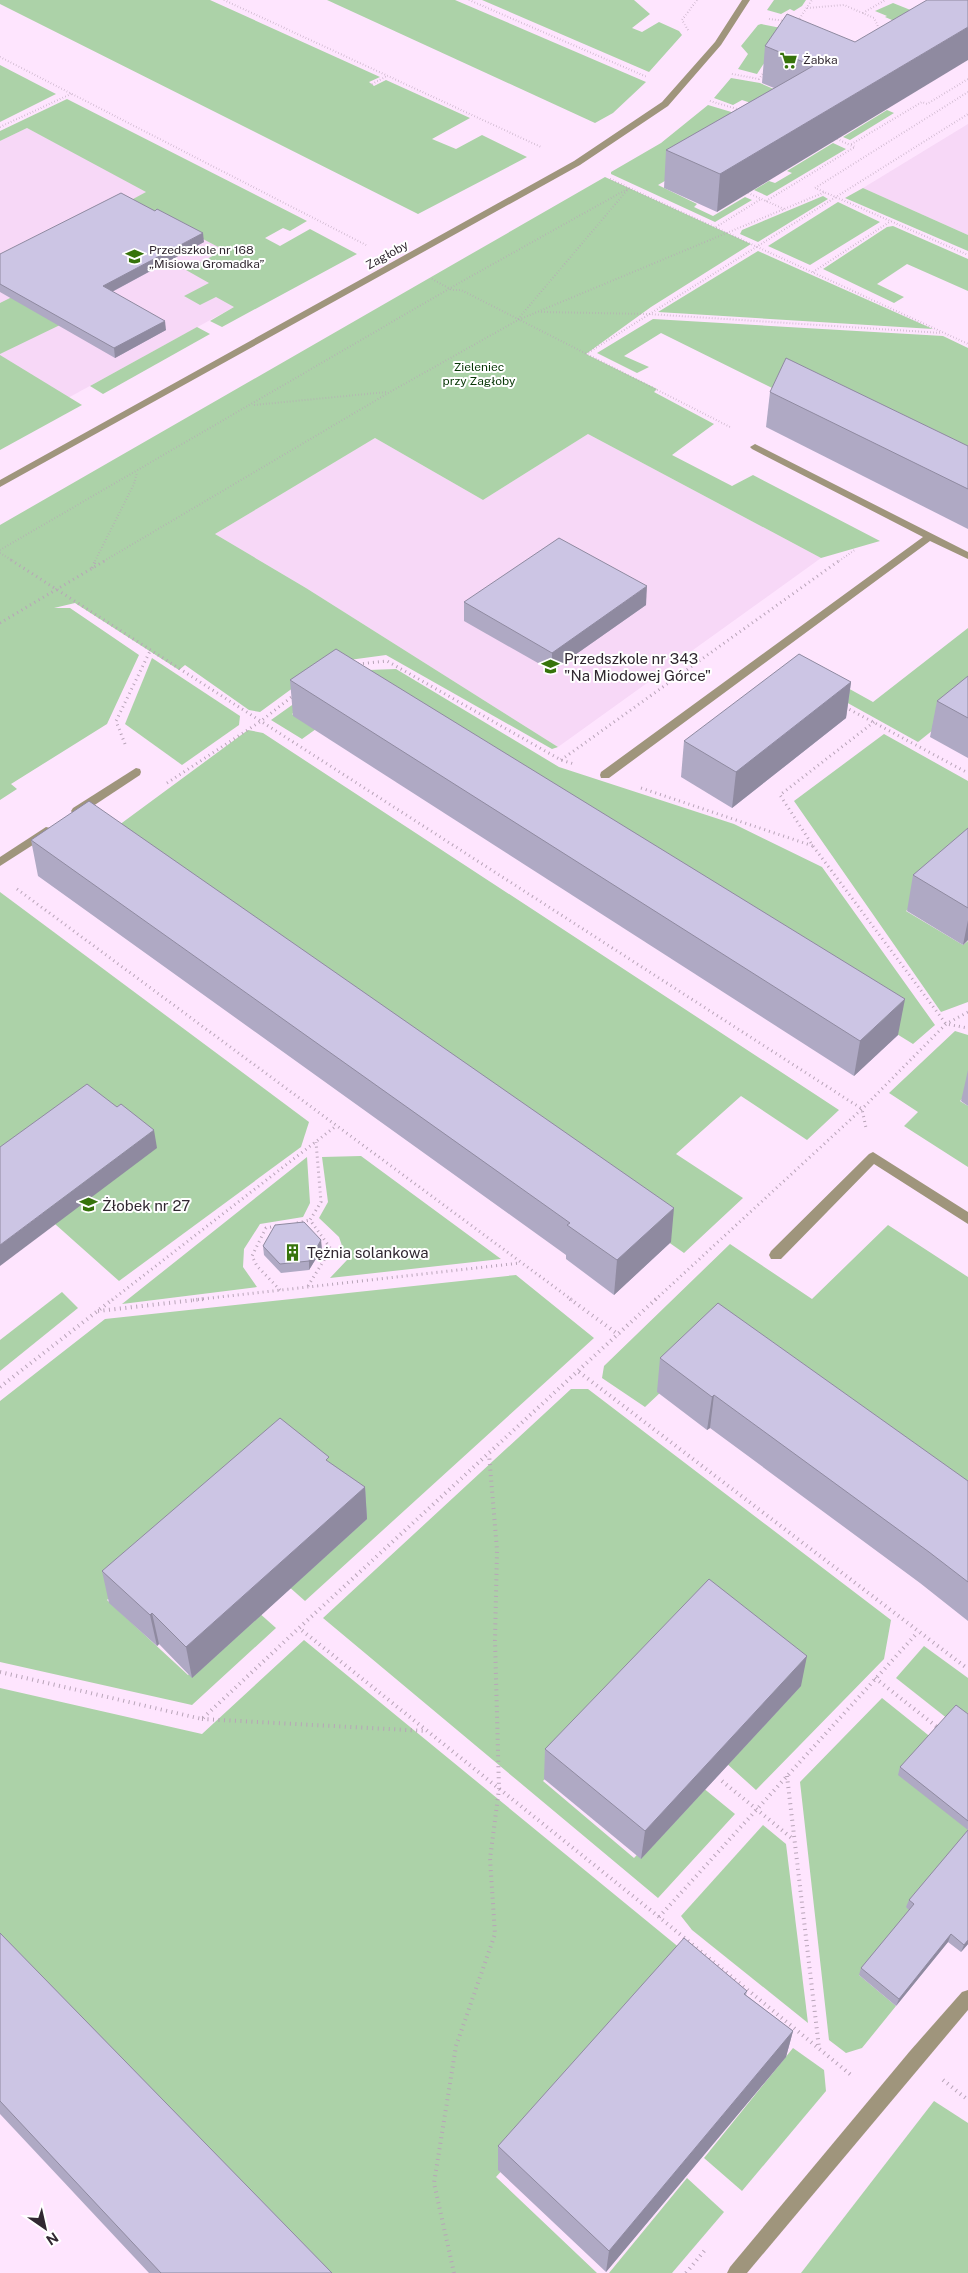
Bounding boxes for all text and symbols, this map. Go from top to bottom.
supermarket icon: Żabka [779,50,799,70]
place label: Żabka [803,53,838,67]
street label: Zagłoby [363,237,411,272]
place label: Przedszkole nr 168 „Misiowa Gromadka” [149,243,265,271]
school or university icon: Przedszkole nr 168 „Misiowa Gromadka” [125,247,145,267]
park label: Zieleniec przy Zagłoby [443,360,516,388]
place label: Przedszkole nr 343 "Na Miodowej Górce" [564,650,711,684]
school or university icon: Przedszkole nr 343 "Na Miodowej Górce" [540,657,560,677]
school or university icon: Żłobek nr 27 [78,1195,98,1215]
place label: Żłobek nr 27 [102,1196,190,1214]
building icon: Tężnia solankowa [283,1242,303,1262]
place label: Tężnia solankowa [307,1244,428,1261]
north arrow [20,2203,70,2253]
text: N [43,2229,61,2248]

